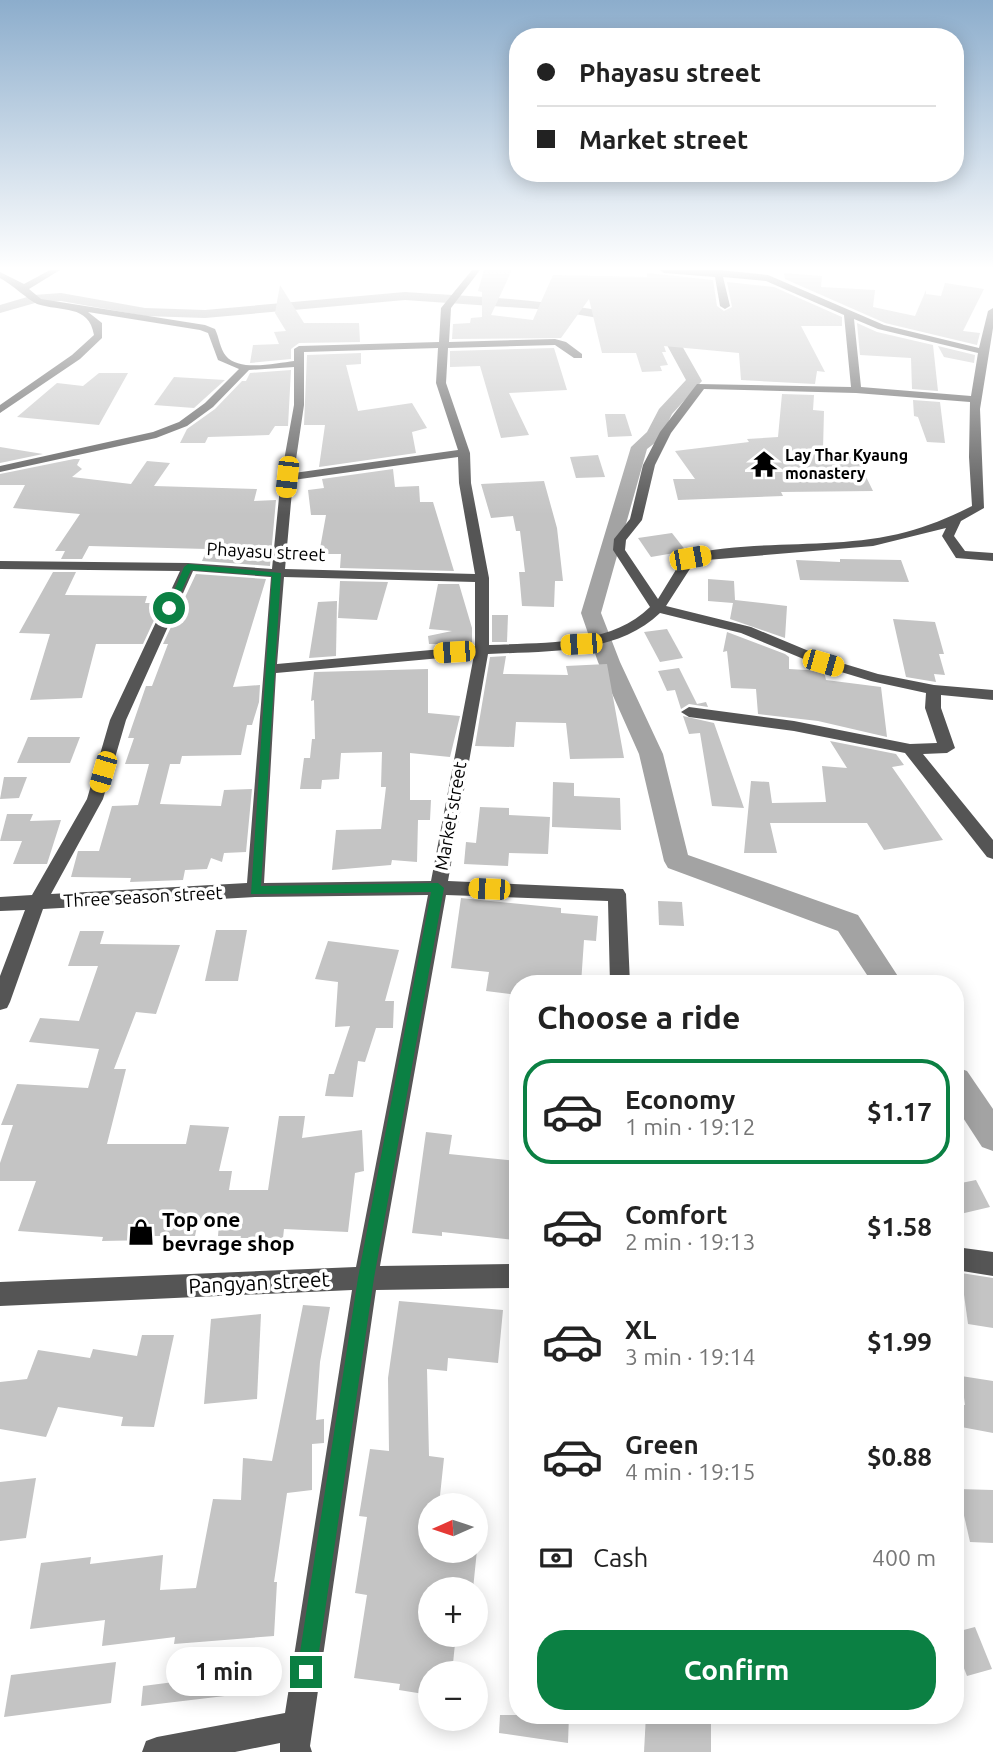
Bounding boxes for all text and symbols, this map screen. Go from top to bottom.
text: Phayasu street [579,58,761,87]
text: Market street [579,125,748,154]
place label: Lay Thar Kyaung monastery [785,446,908,482]
temple icon: Lay Thar Kyaung monastery [749,449,779,479]
car [275,455,300,499]
street label: Phayasu street [206,538,326,564]
car [668,544,713,572]
route start [153,592,185,624]
car [560,632,603,656]
car [433,640,476,664]
car [800,647,847,679]
car [88,749,119,795]
street label: Market street [431,760,469,872]
car [468,878,511,900]
street label: Three season street [63,882,223,910]
text: Choose a ride [537,999,740,1035]
icon: car [541,1080,604,1143]
text: Economy [625,1085,735,1114]
text: $1.17 [867,1097,932,1126]
text: 1 min · 19:12 [625,1114,756,1139]
icon: car [541,1195,604,1258]
text: Comfort [625,1200,728,1229]
place label: Top one bevrage shop [162,1207,295,1255]
text: $1.58 [867,1212,932,1241]
shop icon: Top one bevrage shop [126,1217,156,1247]
text: 2 min · 19:13 [625,1229,756,1254]
street label: Pangyan street [188,1266,330,1298]
icon: car [541,1310,604,1373]
text: XL [625,1315,656,1344]
text: $1.99 [867,1327,932,1356]
text: 3 min · 19:14 [625,1344,756,1369]
icon: car [541,1425,604,1488]
text: Green [625,1430,699,1459]
text: $0.88 [867,1442,932,1471]
text: 4 min · 19:15 [625,1459,756,1484]
north arrow [418,1493,488,1563]
map controls [418,1493,488,1731]
icon: cash [537,1539,575,1577]
text: Cash [593,1543,648,1572]
text: 400 m [872,1545,936,1570]
button: + [418,1577,488,1647]
button: Confirm [537,1630,936,1710]
callout: 1 min [166,1648,282,1696]
route end [290,1656,322,1688]
text: 1 min [195,1659,253,1684]
button: − [418,1661,488,1731]

